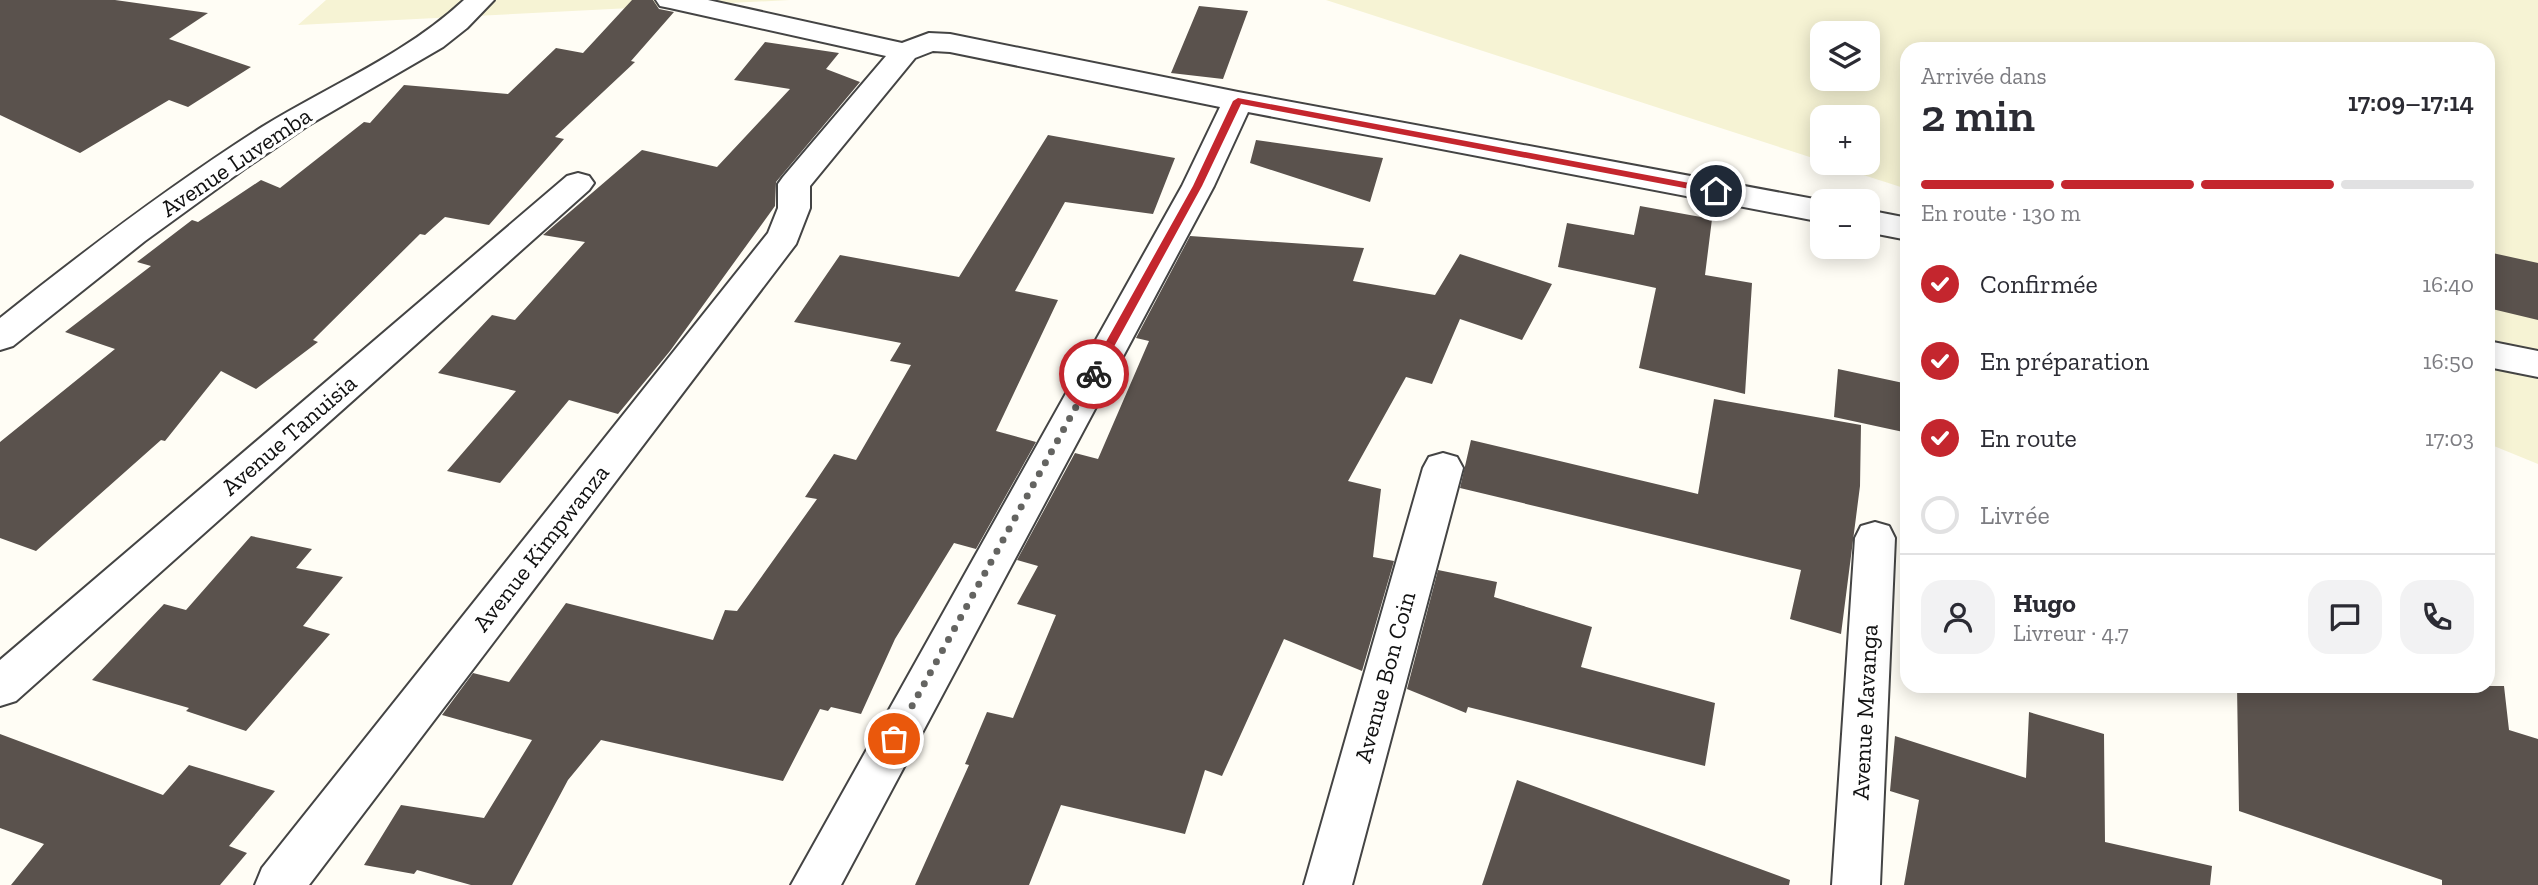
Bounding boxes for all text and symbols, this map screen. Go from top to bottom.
map controls [1810,21,1880,259]
button: layers [1810,21,1880,91]
text: Arrivée dans [1921,62,2047,90]
text: 17:09–17:14 [2348,86,2474,118]
text: 2 min [1921,88,2035,143]
street label: Avenue Luvemba [155,100,317,223]
button: + [1810,105,1880,175]
pin [1686,161,1746,221]
icon: home [1697,172,1735,210]
button: − [1810,189,1880,259]
text: En route · 130 m [1921,199,2081,227]
icon: check [1921,265,1959,303]
text: Confirmée [1980,268,2098,300]
text: 16:40 [2422,270,2474,298]
courier [1059,339,1129,409]
icon: check [1921,342,1959,380]
text: En préparation [1980,345,2149,377]
text: 16:50 [2423,347,2474,375]
icon: bike [1075,355,1113,393]
street label: Avenue Tanuisia [215,368,362,501]
icon: check [1921,419,1959,457]
text: En route [1980,422,2077,454]
text: 17:03 [2425,424,2474,452]
street label: Avenue Kimpwanza [466,458,615,637]
text: Livrée [1980,499,2050,531]
button: person [1921,580,1995,654]
button: chat [2308,580,2382,654]
button: phone [2400,580,2474,654]
text: Hugo [2013,587,2076,619]
street label: Avenue Bon Coin [1348,588,1421,766]
text: Livreur · 4.7 [2013,619,2128,647]
street label: Avenue Mavanga [1845,623,1884,801]
pin [864,709,924,769]
icon: bag [875,720,913,758]

